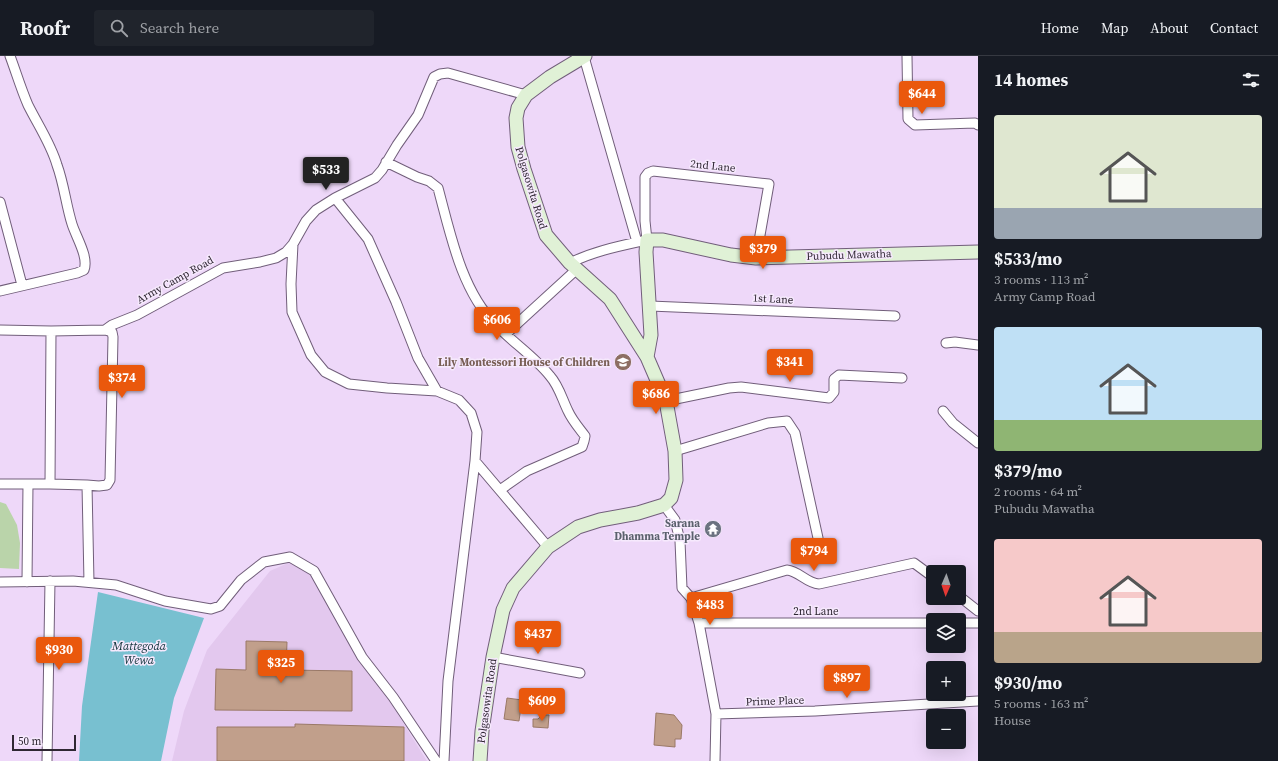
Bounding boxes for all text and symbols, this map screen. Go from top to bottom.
search box [94,10,374,46]
text: Roofr [20,15,70,41]
icon: search [108,17,130,39]
text: Search here [140,17,219,38]
text: Home [1041,18,1079,38]
text: Map [1101,18,1128,38]
text: About [1150,18,1188,38]
text: Contact [1210,18,1258,38]
text: 14 homes [994,68,1068,92]
icon: filters [1240,69,1262,91]
pin: $644 [898,81,946,115]
text: $644 [908,85,936,102]
icon: home [1092,141,1164,213]
street label: Polgasowita Road [511,145,551,232]
street label: 2nd Lane [690,156,737,176]
pin: $533 [302,157,350,191]
text: $533 [312,161,340,178]
pin: $379 [739,236,787,270]
text: $379 [749,240,777,257]
street label: Pubudu Mawatha [806,246,892,264]
text: $533/mo [994,247,1062,271]
street label: Army Camp Road [134,252,217,307]
text: 3 rooms · 113 m² [994,271,1089,288]
text: Army Camp Road [994,288,1095,305]
street label: 1st Lane [752,290,794,308]
pin: $606 [473,307,521,341]
text: $606 [483,311,511,328]
pin: $341 [766,349,814,383]
school or university icon: Lily Montessori House of Children [613,352,633,372]
text: $341 [776,353,804,370]
icon: home [1092,353,1164,425]
place label: Lily Montessori House of Children [438,355,610,370]
pin: $374 [98,365,146,399]
text: $374 [108,369,136,386]
pin: $686 [632,381,680,415]
text: $686 [642,385,670,402]
text: $379/mo [994,459,1062,483]
text: 2 rooms · 64 m² [994,483,1082,500]
text: Pubudu Mawatha [994,500,1095,517]
place label: Sarana Dhamma Temple [614,516,700,544]
temple icon: Sarana Dhamma Temple [703,519,723,539]
pin: $794 [790,538,838,572]
text: $794 [800,542,828,559]
north arrow [926,565,966,605]
map controls [926,565,966,749]
icon: home [1092,565,1164,637]
pin: $483 [686,592,734,626]
text: $483 [696,596,724,613]
street label: 2nd Lane [793,604,839,619]
button: layers [926,613,966,653]
pin: $437 [514,621,562,655]
text: $437 [524,625,552,642]
pin: $930 [35,637,83,671]
water label: Mattegoda Wewa [111,638,167,668]
text: $930 [45,641,73,658]
pin: $325 [257,650,305,684]
text: $325 [267,654,295,671]
street label: Polgasowita Road [474,657,500,744]
button: + [926,661,966,701]
pin: $897 [823,665,871,699]
text: $897 [833,669,861,686]
text: $930/mo [994,671,1062,695]
pin: $609 [518,688,566,722]
text: $609 [528,692,556,709]
street label: Prime Place [745,692,805,710]
text: 5 rooms · 163 m² [994,695,1089,712]
button: − [926,709,966,749]
text: House [994,712,1031,729]
scale bar [12,733,76,752]
text: 50 m [18,734,41,749]

